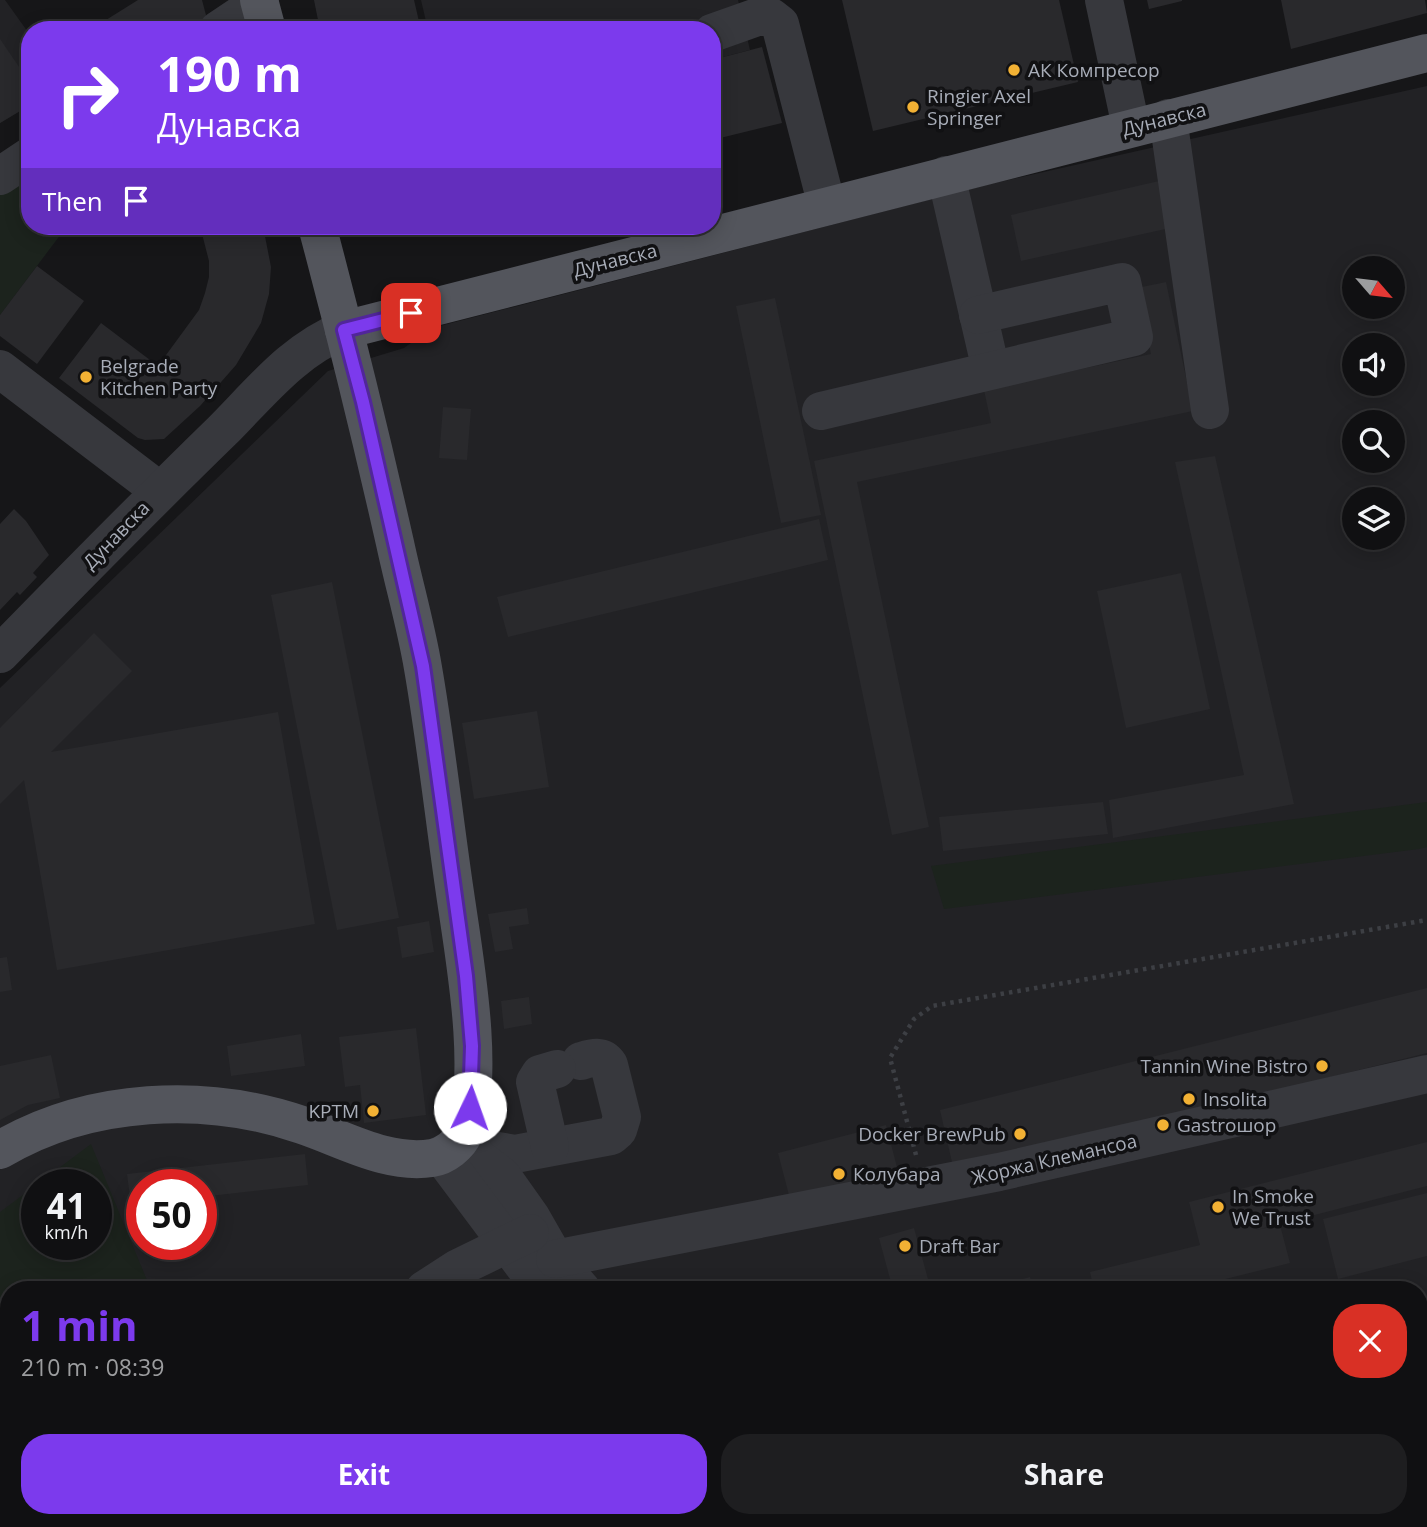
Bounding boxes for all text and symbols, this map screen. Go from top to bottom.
text: 190 m [157,40,302,106]
icon: right [42,49,133,140]
place label: АК Компресор [1028,57,1160,83]
marker: АК Компресор [1006,62,1022,78]
place label: Ringier Axel Springer [927,83,1031,131]
street label: Дунавска [1119,96,1209,142]
marker: Ringier Axel Springer [905,99,921,115]
text: Дунавска [157,103,301,146]
icon: arrive [117,182,155,220]
text: Then [42,183,103,219]
street label: Дунавска [570,237,660,283]
north arrow [1342,256,1405,318]
map controls [1342,256,1405,550]
pin [381,283,441,343]
icon: arrive [392,294,430,332]
button: sound [1342,333,1405,396]
place label: Belgrade Kitchen Party [100,353,218,401]
marker: Belgrade Kitchen Party [78,369,94,385]
button: search [1342,410,1405,473]
button: layers [1342,487,1405,550]
street label: Дунавска [77,495,155,575]
place label: Tannin Wine Bistro [1141,1053,1308,1079]
marker: Tannin Wine Bistro [1314,1058,1330,1074]
position arrow [433,1071,507,1145]
place label: Insolita [1203,1086,1267,1112]
marker: Insolita [1181,1091,1197,1107]
place label: KPTM [308,1098,359,1124]
marker: KPTM [365,1103,381,1119]
place label: Gastroшор [1177,1112,1276,1138]
marker: Gastroшор [1155,1117,1171,1133]
place label: Docker BrewPub [858,1121,1006,1147]
marker: Docker BrewPub [1012,1126,1028,1142]
street label: Жоржа Клемансоа [969,1127,1139,1191]
place label: Колубара [853,1161,940,1187]
marker: Колубара [831,1166,847,1182]
speed limit sign: 50 [126,1169,217,1260]
text: 41 [46,1182,87,1229]
place label: In Smoke We Trust [1232,1183,1314,1231]
marker: In Smoke We Trust [1210,1199,1226,1215]
text: km/h [45,1220,88,1244]
place label: Draft Bar [919,1233,1000,1259]
marker: Draft Bar [897,1238,913,1254]
text: 1 min [21,1296,138,1353]
button: close [1333,1304,1407,1378]
text: 210 m · 08:39 [21,1351,164,1383]
button: Exit [21,1434,707,1514]
button: Share [721,1434,1407,1514]

